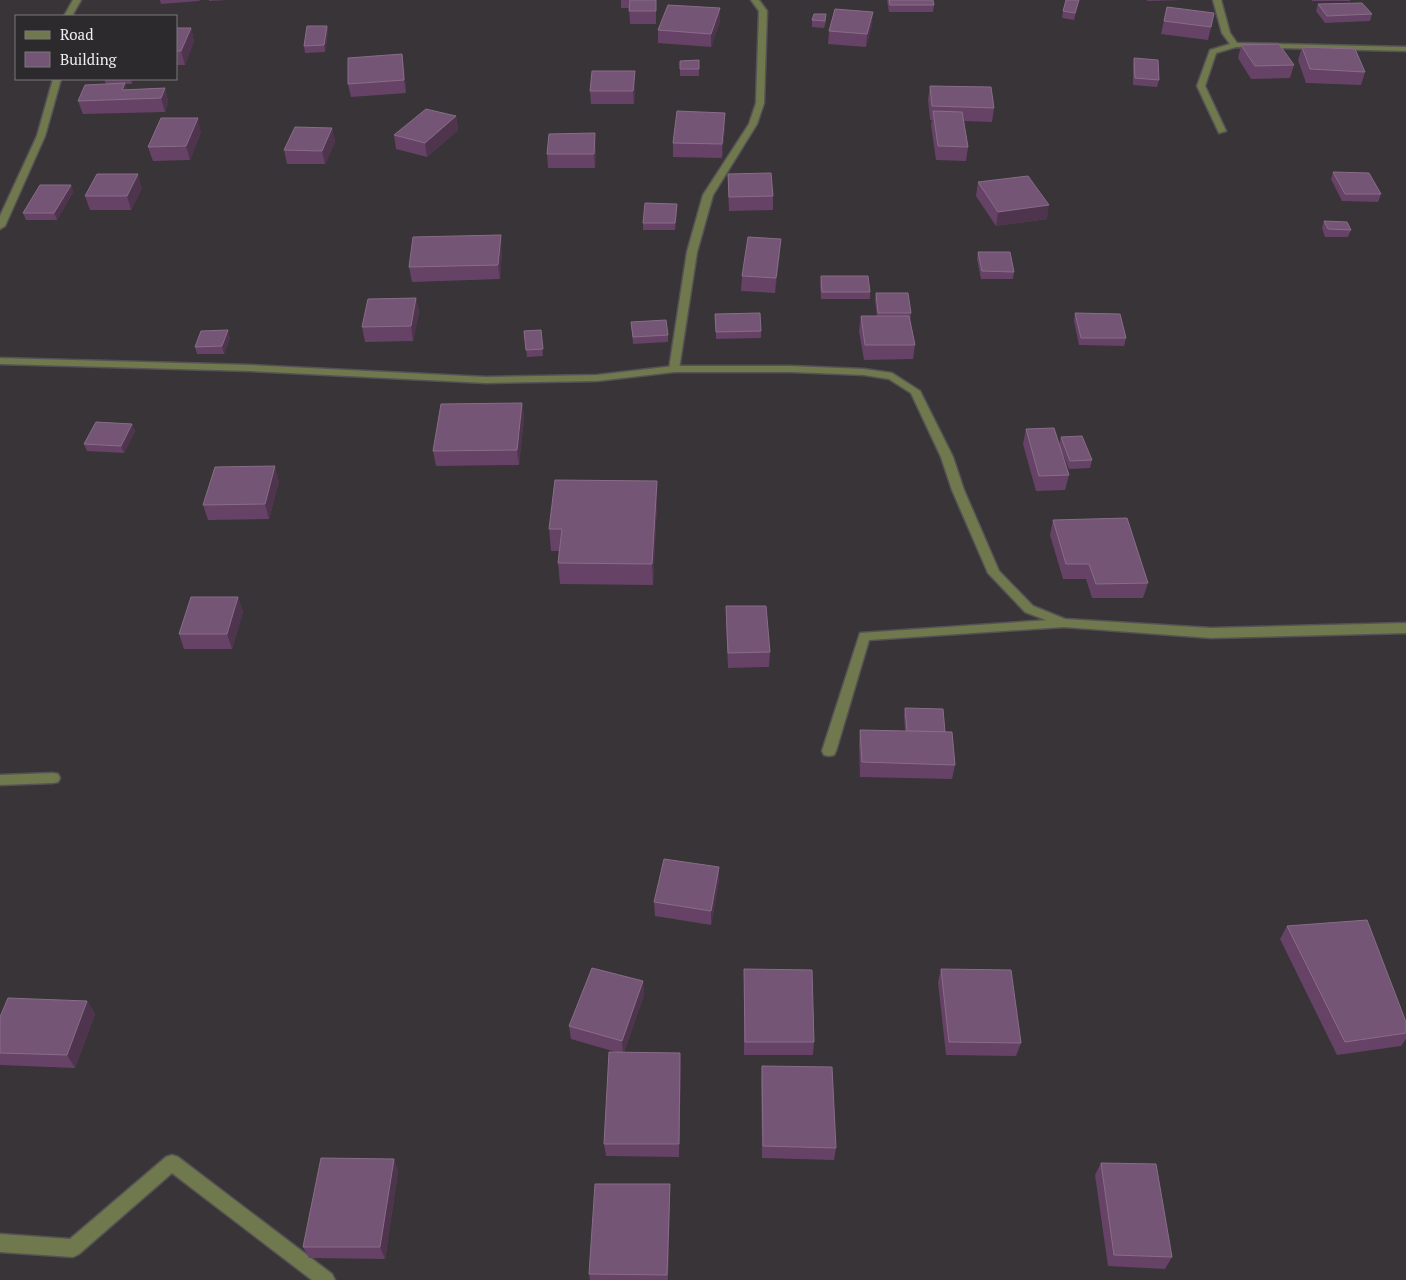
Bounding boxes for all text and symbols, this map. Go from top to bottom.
legend [15,15,178,80]
text: Road [60,24,93,44]
text: Building [60,49,118,69]

